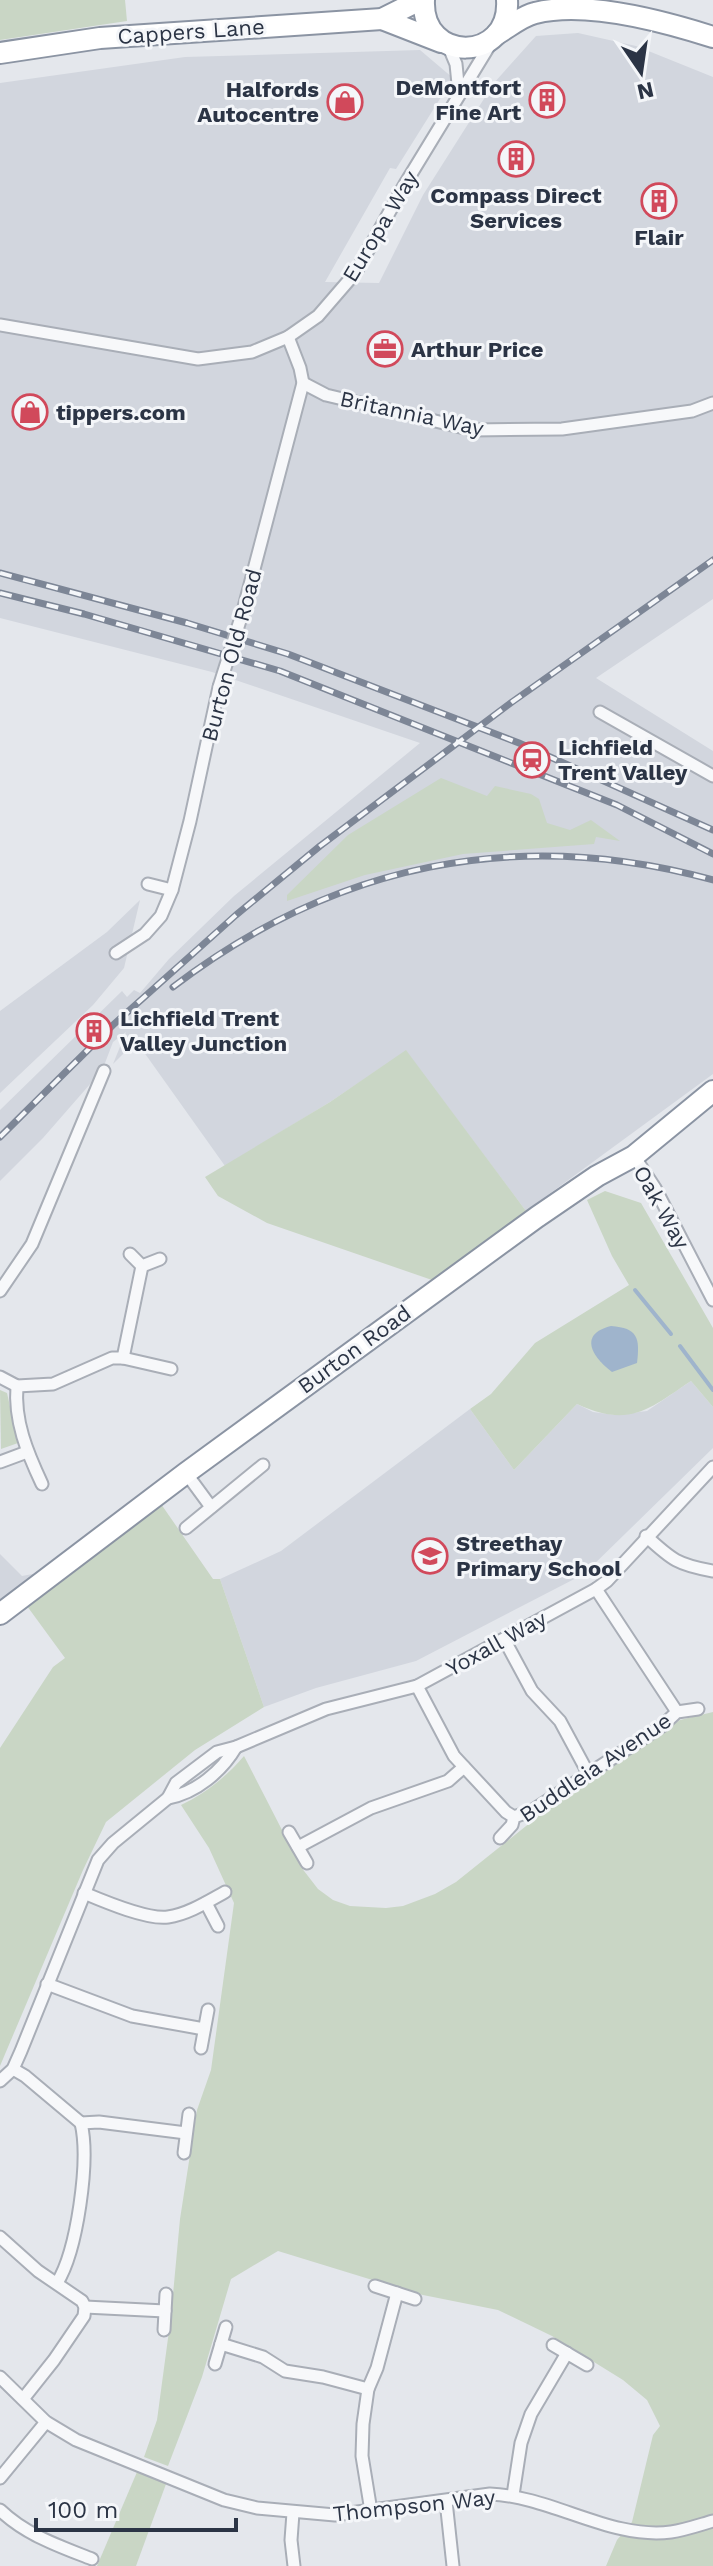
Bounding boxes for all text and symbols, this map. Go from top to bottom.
street label: Cappers Lane [117,14,265,49]
north arrow [601,32,681,112]
place label: DeMontfort Fine Art [395,75,521,125]
place label: Halfords Autocentre [197,77,319,127]
text: N [635,77,656,105]
building icon: DeMontfort Fine Art [528,81,566,119]
shop icon: Halfords Autocentre [326,83,364,121]
building icon: Compass Direct Services [497,140,535,178]
street label: Europa Way [337,166,424,286]
building icon: Flair [640,182,678,220]
place label: Compass Direct Services [430,183,602,233]
place label: Flair [634,225,684,250]
office icon: Arthur Price [366,330,404,368]
place label: Arthur Price [411,337,543,362]
street label: Britannia Way [338,386,487,441]
shop icon: tippers.com [11,393,49,431]
place label: tippers.com [56,400,186,425]
street label: Burton Old Road [196,566,267,744]
place label: Lichfield Trent Valley [558,735,688,785]
station icon: Lichfield Trent Valley [513,741,551,779]
place label: Lichfield Trent Valley Junction [120,1006,287,1056]
building icon: Lichfield Trent Valley Junction [75,1012,113,1050]
street label: Oak Way [628,1161,695,1254]
street label: Burton Road [293,1300,416,1399]
place label: Streethay Primary School [456,1531,622,1581]
school or university icon: Streethay Primary School [411,1537,449,1575]
street label: Yoxall Way [442,1605,551,1681]
street label: Buddleia Avenue [515,1708,676,1827]
scale bar [36,2482,236,2532]
street label: Thompson Way [332,2484,497,2526]
text: 100 m [48,2496,118,2524]

